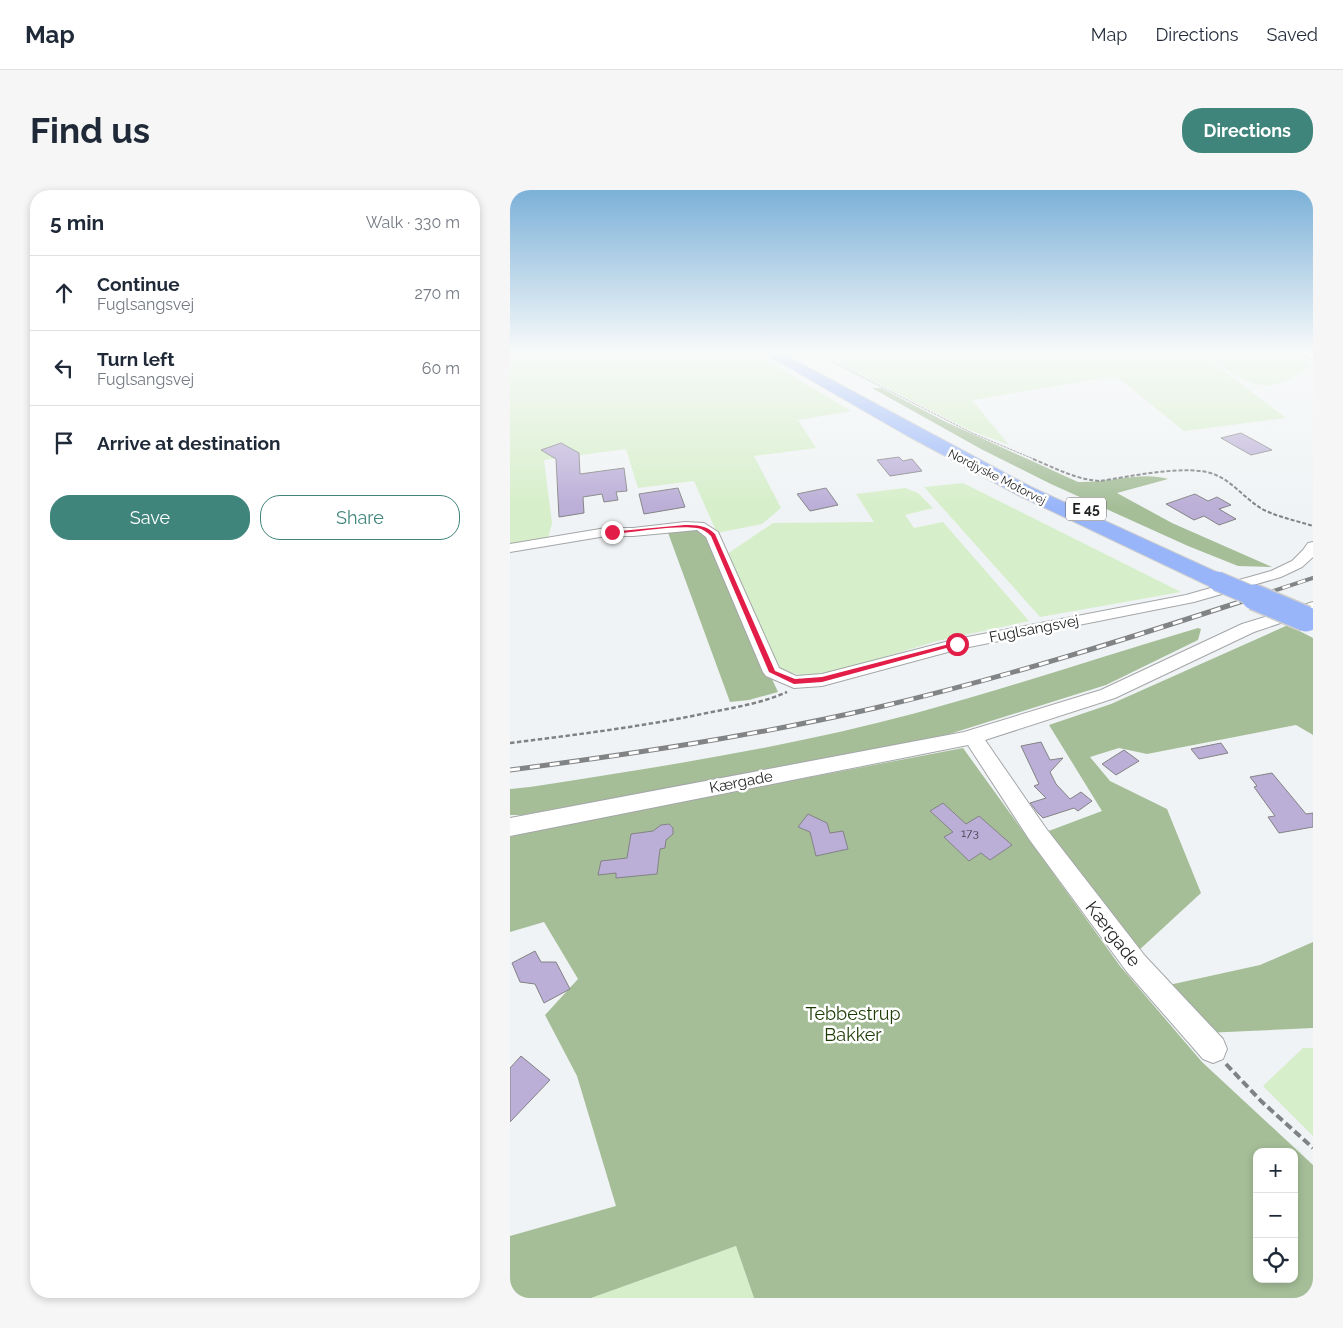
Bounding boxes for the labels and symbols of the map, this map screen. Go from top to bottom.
street label: Nordjyske Motorvej [946,446,1048,508]
road number: E 45 [1066,498,1106,520]
route end [601,521,624,544]
street label: Fuglsangsvej [988,611,1080,647]
route start [946,633,969,656]
street label: Kærgade [708,767,774,797]
house number: 173 [961,826,979,840]
street label: Kærgade [1081,897,1146,971]
park label: Tebbestrup Bakker [805,1003,901,1045]

